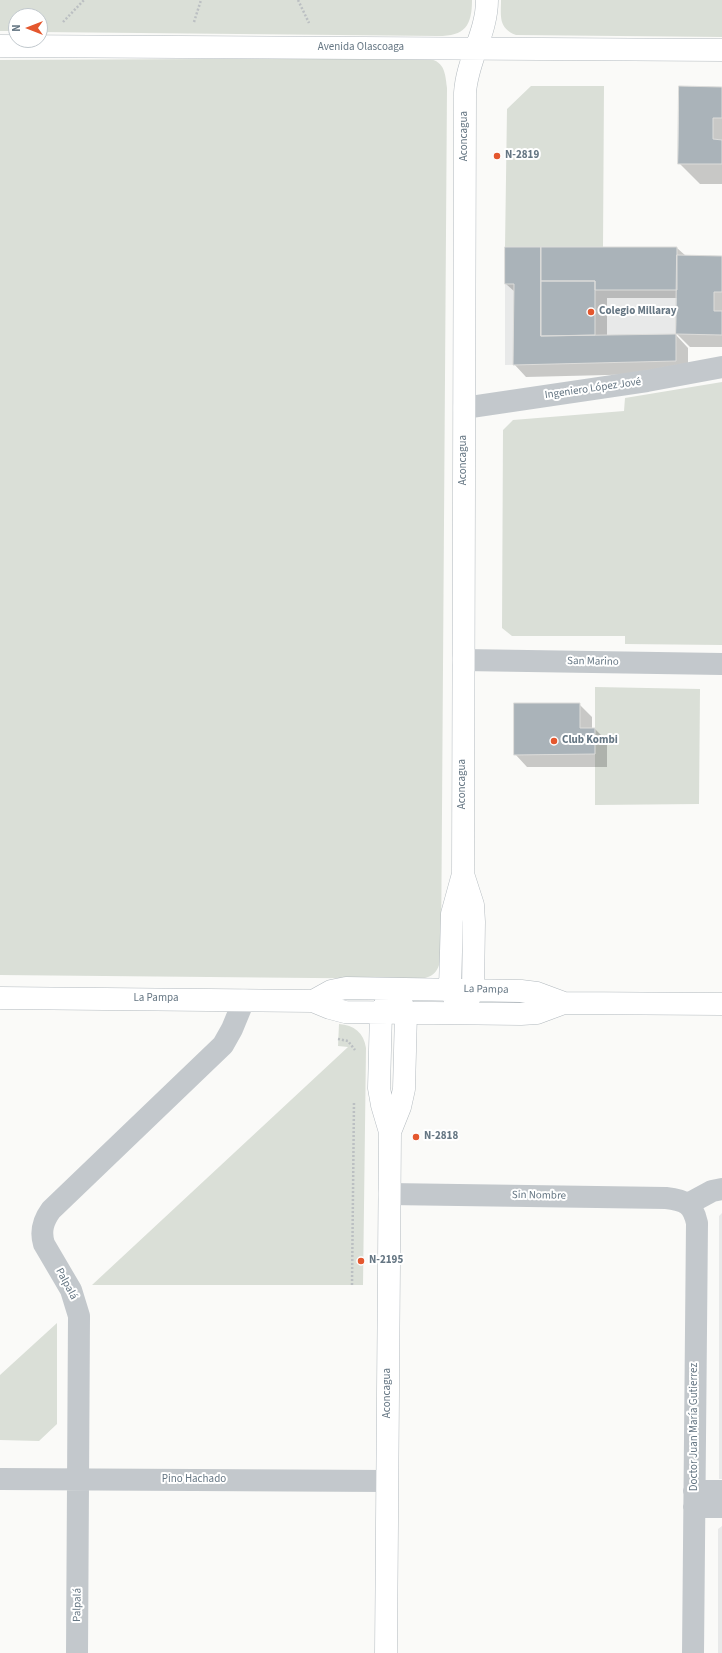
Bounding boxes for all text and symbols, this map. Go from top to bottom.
north arrow [8,8,48,48]
text: N [9,24,24,32]
street label: Avenida Olascoaga [318,41,404,55]
street label: Aconcagua [458,111,472,161]
place label: N-2819 [505,149,539,163]
marker: N-2819 [492,151,502,161]
place label: Colegio Millaray [599,305,677,319]
marker: Colegio Millaray [586,307,596,317]
street label: Ingeniero López Jové [544,376,642,402]
street label: Aconcagua [457,435,471,485]
street label: San Marino [567,655,619,669]
place label: Club Kombi [562,734,618,748]
marker: Club Kombi [549,736,559,746]
street label: Aconcagua [456,759,470,809]
street label: La Pampa [463,983,509,997]
street label: La Pampa [133,992,179,1006]
place label: N-2818 [424,1130,458,1144]
marker: N-2818 [411,1132,421,1142]
street label: Sin Nombre [512,1189,566,1203]
place label: N-2195 [369,1254,403,1268]
marker: N-2195 [356,1256,366,1266]
street label: Palpalá [52,1266,80,1302]
street label: Doctor Juan María Gutierrez [688,1363,702,1491]
street label: Aconcagua [381,1368,395,1418]
street label: Pino Hachado [162,1473,226,1487]
street label: Palpalá [71,1588,85,1622]

